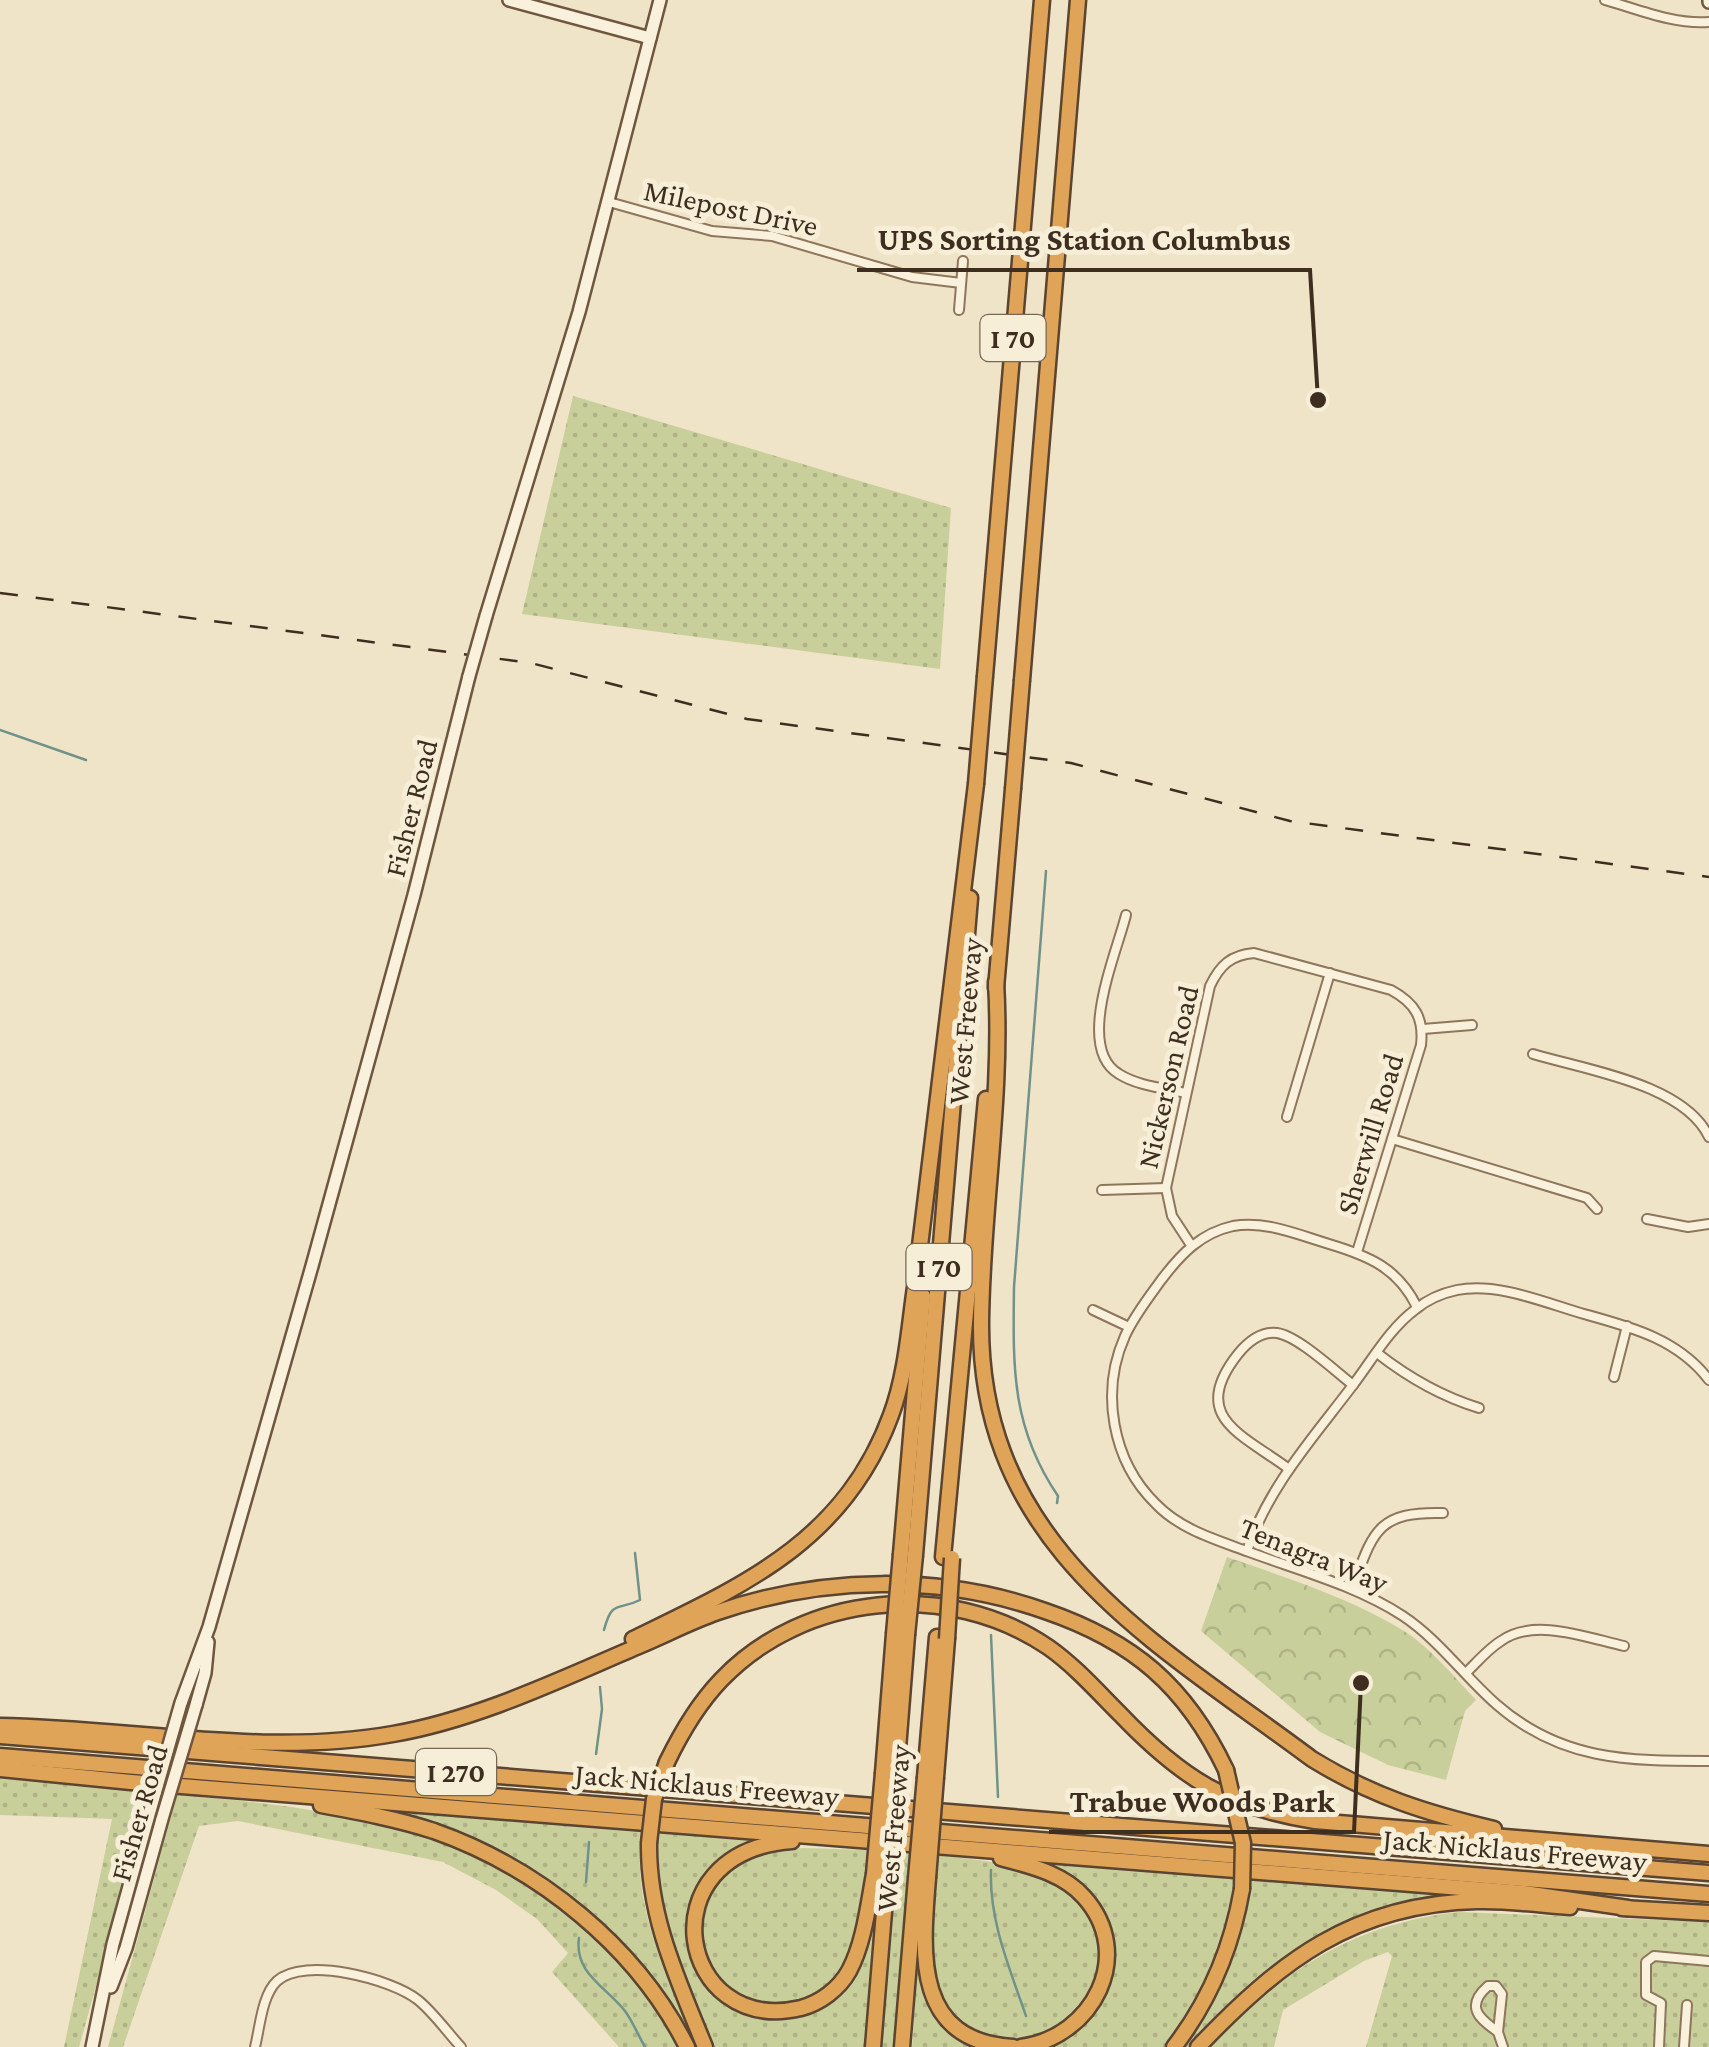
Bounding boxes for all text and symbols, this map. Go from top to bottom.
street label: Milepost Drive [641,173,821,243]
callout: UPS Sorting Station Columbus [857,208,1310,270]
text: UPS Sorting Station Columbus [878,221,1290,257]
road number: I 70 [980,315,1046,361]
street label: Fisher Road [377,735,444,880]
street label: West Freeway [941,936,989,1106]
street label: Nickerson Road [1130,982,1205,1172]
street label: Sherwill Road [1329,1049,1410,1218]
road number: I 70 [906,1244,972,1290]
street label: Tenagra Way [1235,1510,1393,1600]
street label: Fisher Road [103,1741,174,1885]
street label: West Freeway [869,1743,917,1913]
road number: I 270 [416,1749,496,1795]
street label: Jack Nicklaus Freeway [571,1756,840,1813]
callout: Trabue Woods Park [1049,1770,1354,1832]
text: Trabue Woods Park [1069,1783,1335,1819]
street label: Jack Nicklaus Freeway [1379,1821,1648,1878]

